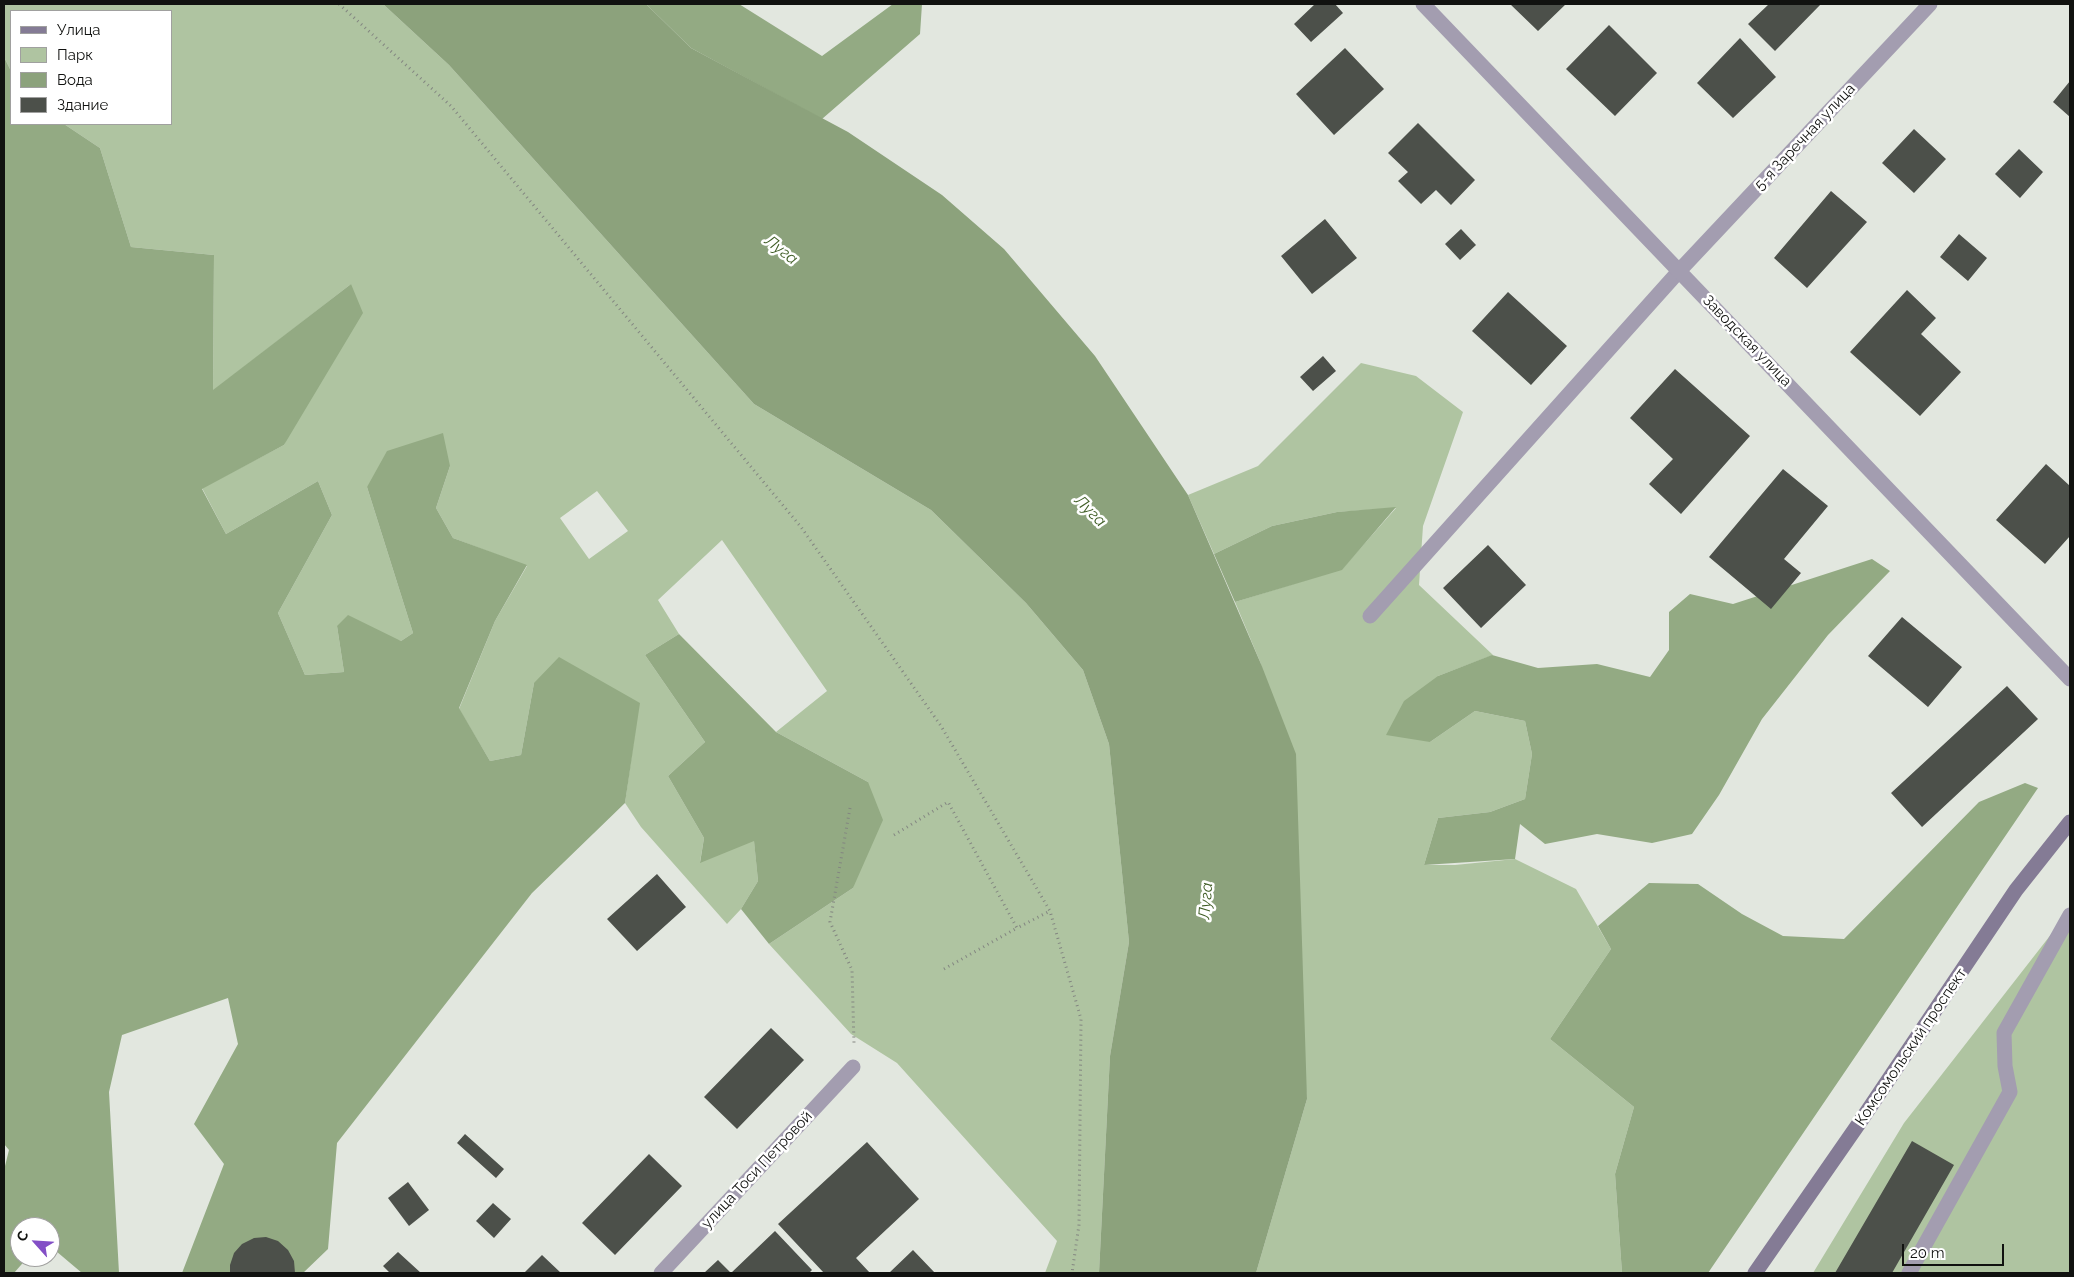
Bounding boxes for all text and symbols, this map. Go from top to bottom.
legend [10,10,172,125]
text: Улица [57,21,101,39]
text: Парк [57,46,93,64]
text: Вода [57,71,93,89]
street label: 5-я Заречная улица [1751,80,1859,194]
text: Здание [57,96,108,114]
water label: Луга [761,231,801,269]
street label: Заводская улица [1699,292,1795,390]
water label: Луга [1070,491,1110,531]
water label: Луга [1195,882,1217,920]
street label: Комсомольский проспект [1852,965,1970,1129]
street label: улица Тоси Петровой [698,1107,816,1233]
north arrow [10,1217,60,1267]
text: С [13,1228,32,1244]
scale bar [1904,1234,2006,1266]
text: 20 m [1910,1244,1945,1262]

